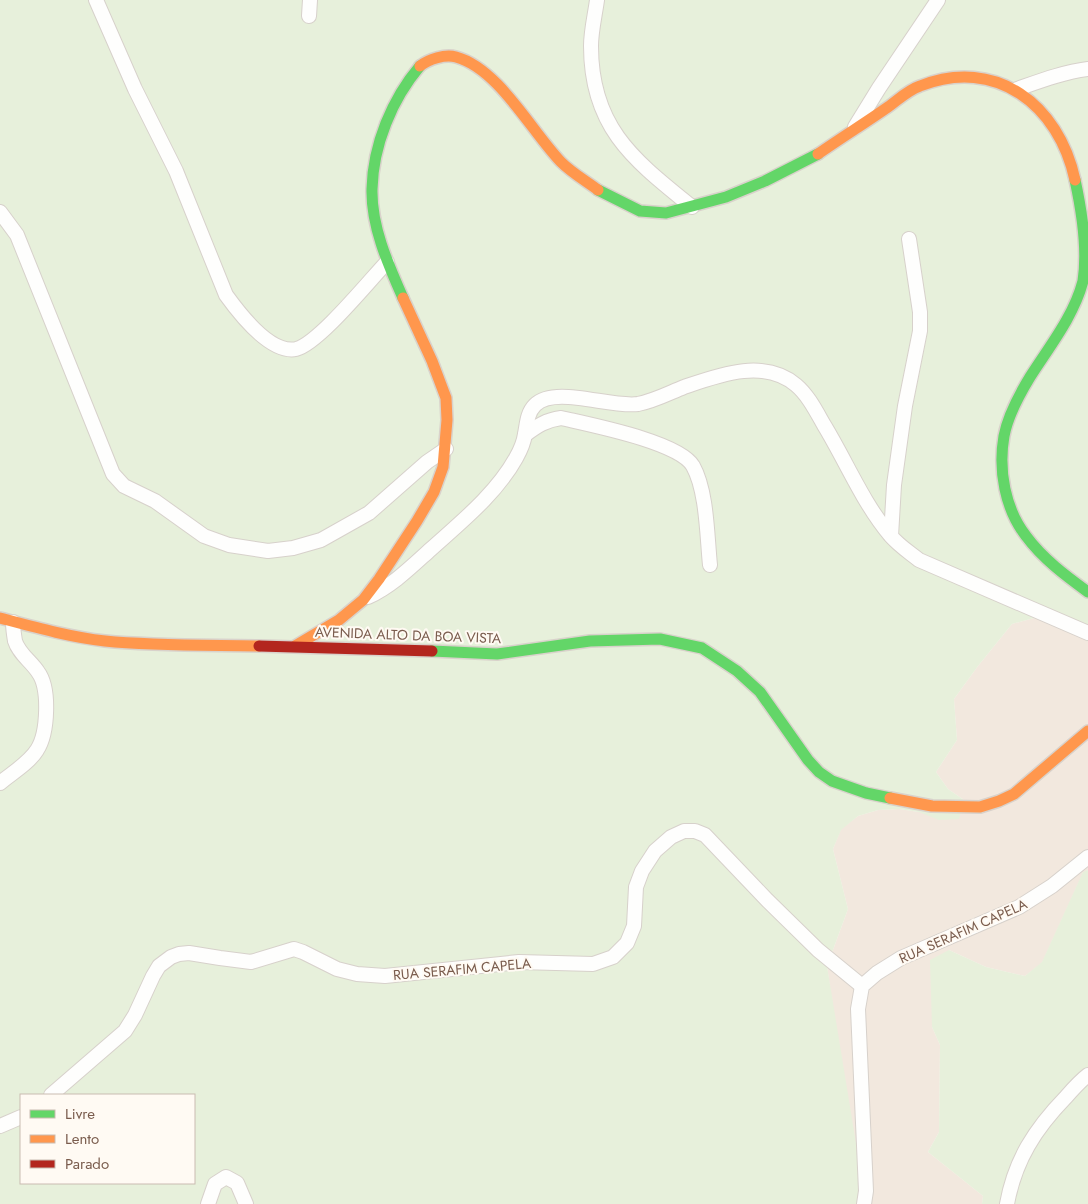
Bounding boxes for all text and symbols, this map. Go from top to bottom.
street label: AVENIDA ALTO DA BOA VISTA [315,622,502,648]
street label: RUA SERAFIM CAPELA [896,893,1031,968]
street label: RUA SERAFIM CAPELA [392,953,533,985]
legend [20,1094,195,1184]
text: Livre [65,1103,95,1125]
text: Lento [65,1128,99,1150]
text: Parado [65,1153,109,1175]

